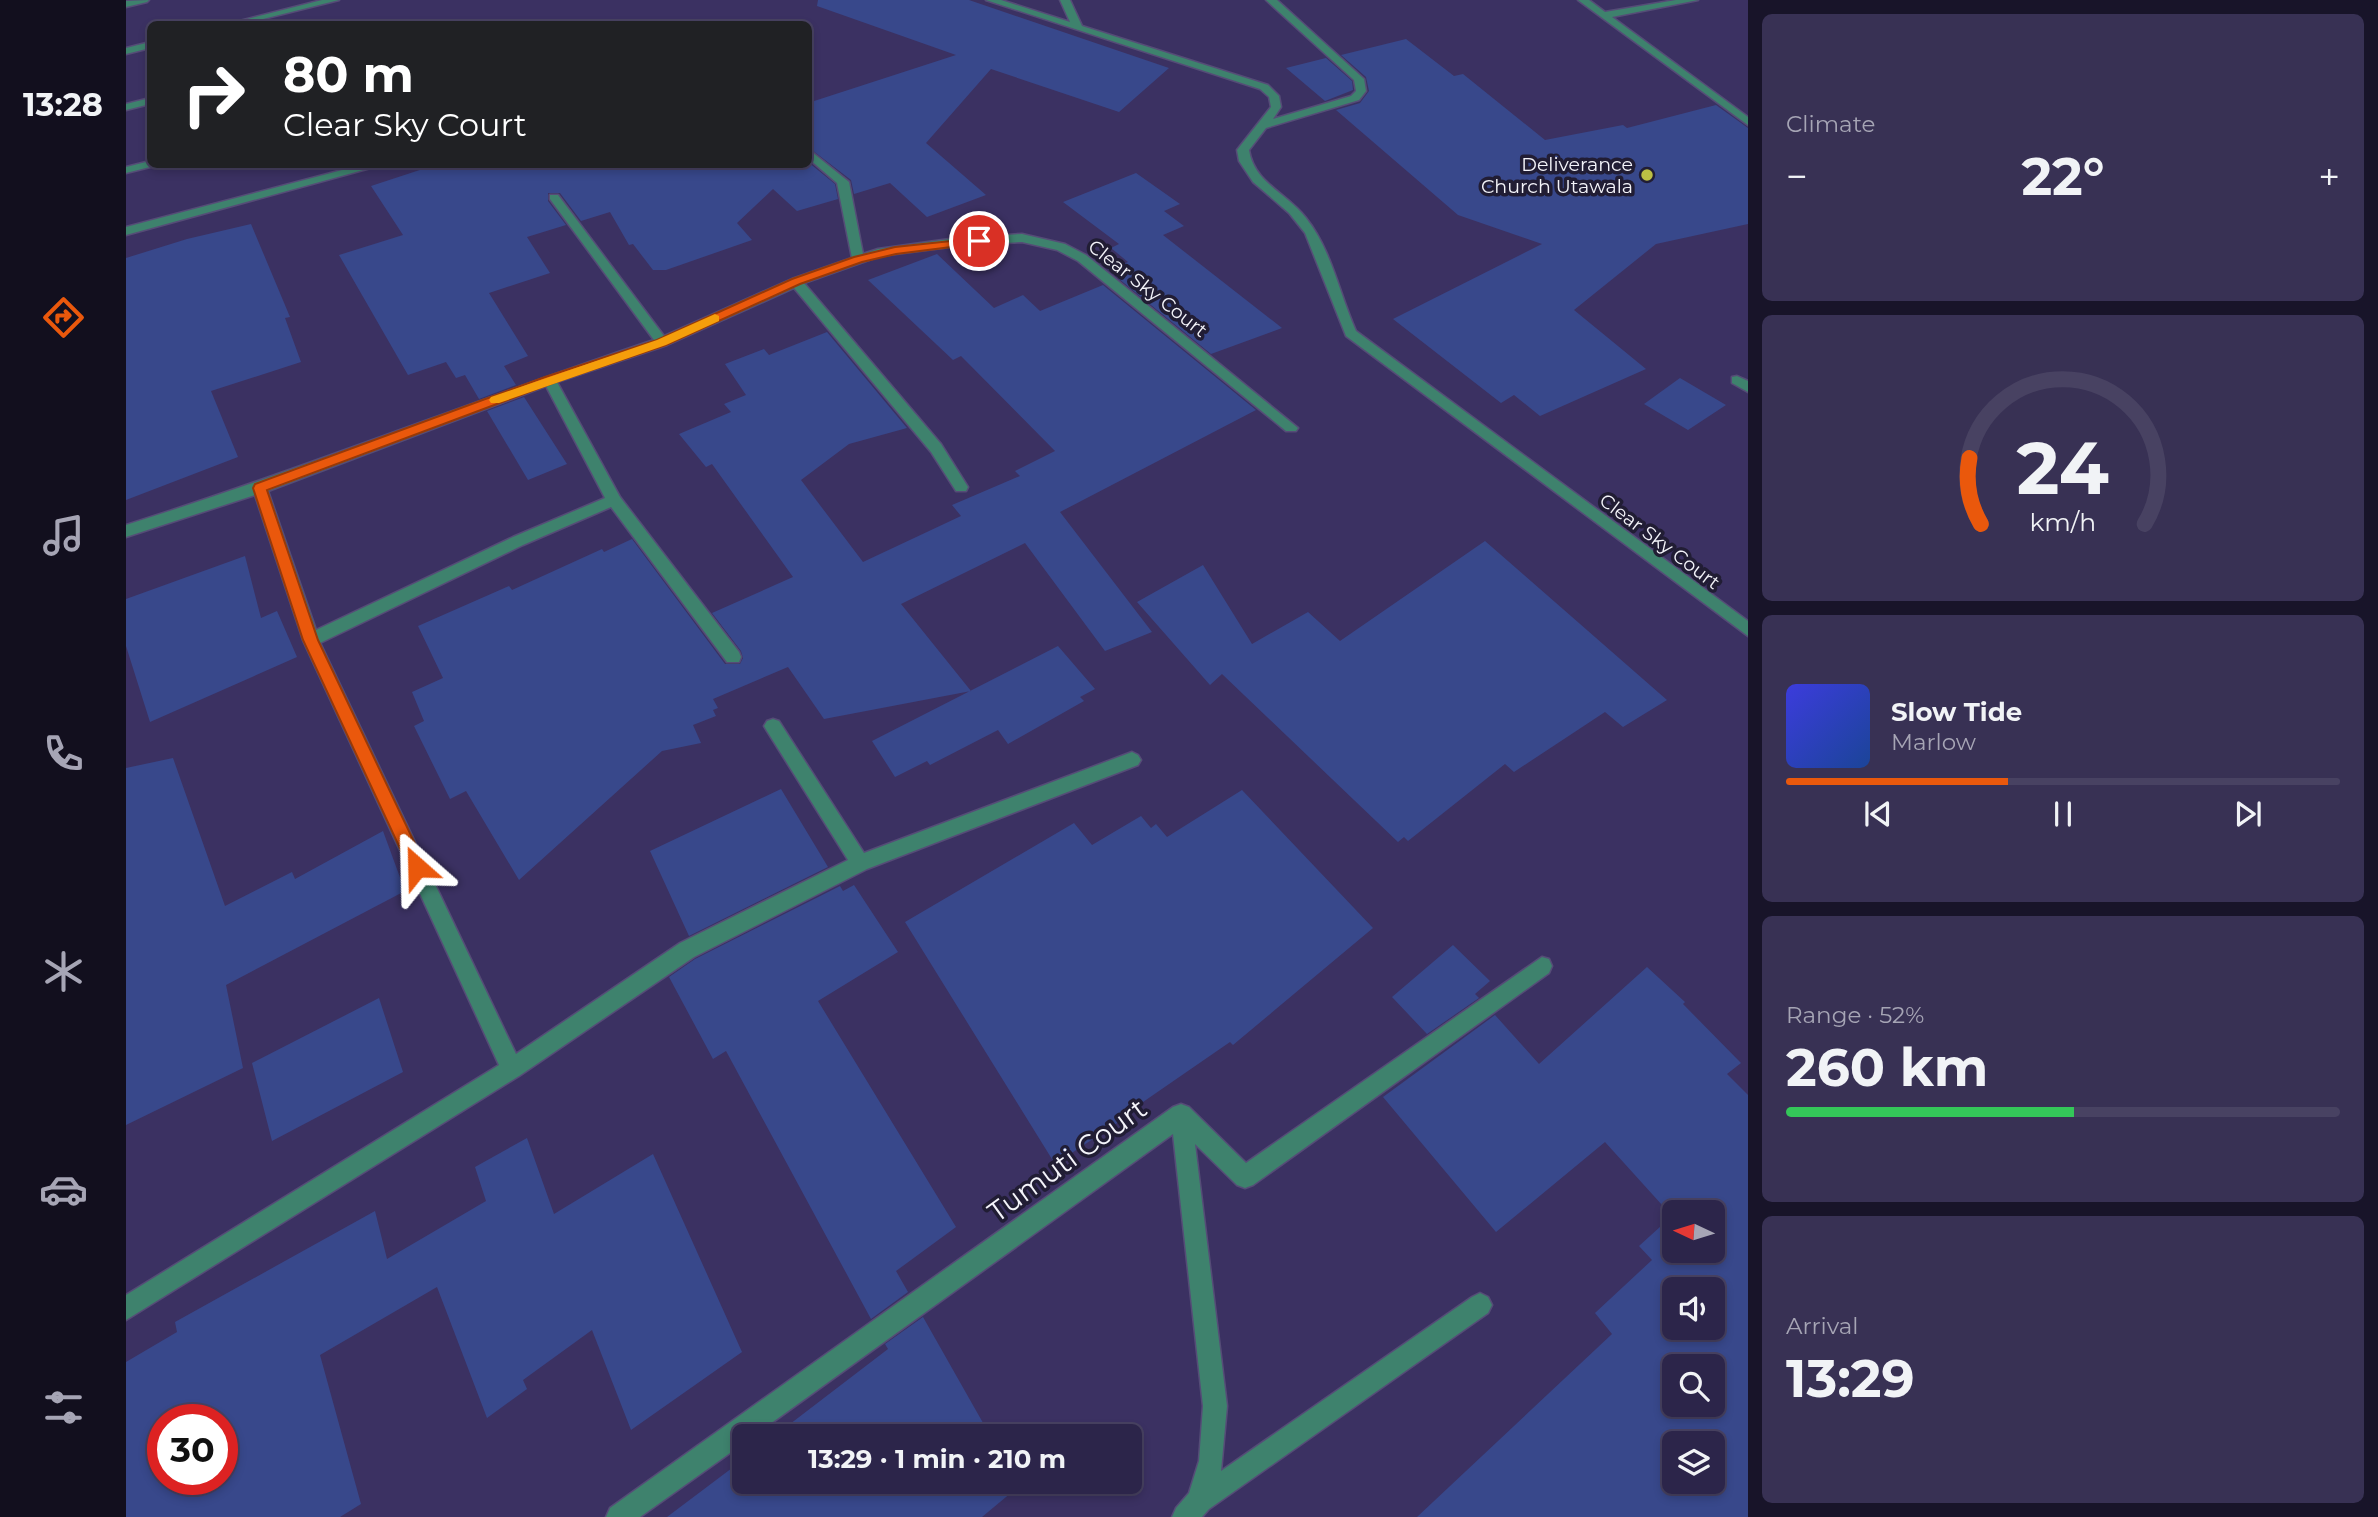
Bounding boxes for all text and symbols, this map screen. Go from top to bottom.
text: 80 m [283,45,414,104]
icon: right [168,49,259,140]
text: 13:28 [23,85,103,124]
text: Clear Sky Court [283,105,527,144]
text: Climate [1786,110,1875,138]
text: 22° [2021,145,2105,208]
place label: Deliverance Church Utawala [1481,153,1633,198]
text: − [1786,153,1808,200]
text: + [2318,153,2340,200]
marker: Deliverance Church Utawala [1639,167,1655,183]
pin [949,211,1009,271]
icon: arrive [960,222,998,260]
street label: Clear Sky Court [1084,235,1212,342]
icon: directions [39,293,88,342]
text: 24 [2017,424,2109,512]
street label: Clear Sky Court [1595,489,1725,594]
text: km/h [2030,507,2096,537]
icon: music [39,511,88,560]
text: Slow Tide [1891,696,2022,728]
text: Marlow [1891,728,1976,756]
icon: phone [39,729,88,778]
icon: previous [1859,795,1897,833]
icon: pause [2044,795,2082,833]
icon: next [2229,795,2267,833]
position arrow [380,830,454,904]
icon: climate [39,947,88,996]
text: Range · 52% [1786,1001,1924,1029]
text: 260 km [1786,1036,1988,1099]
street label: Tumuti Court [981,1091,1153,1229]
icon: car [39,1165,88,1214]
north arrow [1662,1200,1726,1264]
map controls [1662,1200,1725,1494]
button: sound [1662,1277,1725,1340]
text: Arrival [1786,1312,1859,1340]
text: 13:29 [1786,1347,1915,1410]
button: search [1662,1354,1725,1417]
icon: filters [39,1383,88,1432]
speed limit sign: 30 [147,1404,238,1495]
button: layers [1662,1431,1725,1494]
text: 13:29 · 1 min · 210 m [808,1443,1066,1475]

